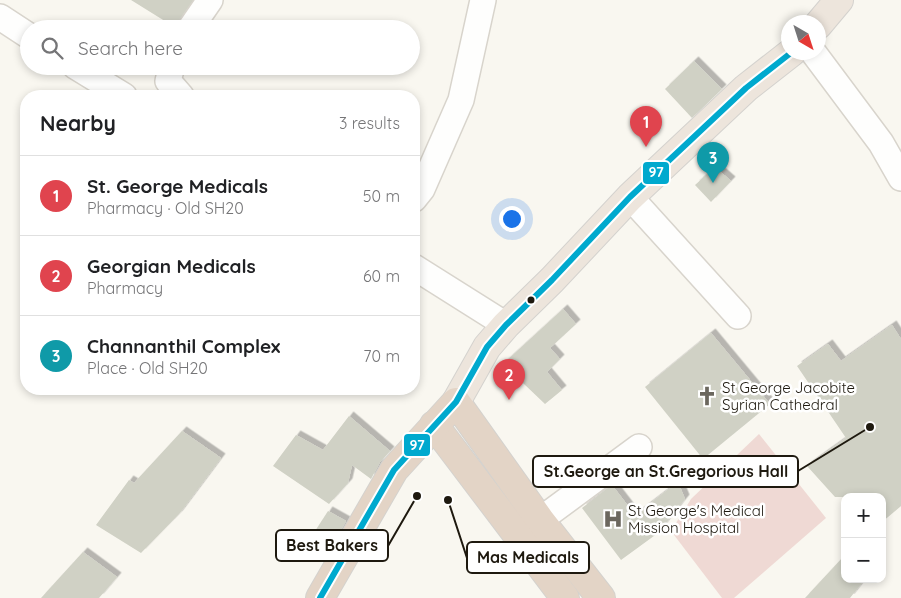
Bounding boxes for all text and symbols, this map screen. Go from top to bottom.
north arrow [781,15,826,60]
search box [20,20,420,75]
icon: search [38,34,66,62]
text: Search here [78,36,183,60]
pin: 1 [630,106,662,147]
text: Nearby [40,110,116,136]
text: 3 results [339,113,400,133]
pin: 3 [697,142,729,183]
line badge: 97 [642,161,670,185]
text: 97 [648,163,664,181]
text: St. George Medicals [87,174,268,198]
text: 1 [53,186,59,206]
text: 50 m [363,186,400,206]
text: Pharmacy · Old SH20 [87,198,244,218]
your location [499,206,525,232]
text: Georgian Medicals [87,254,256,278]
text: 2 [51,266,61,286]
text: 60 m [363,266,400,286]
text: Pharmacy [87,278,163,298]
unlabelled marker [526,295,536,305]
text: Channanthil Complex [87,334,280,358]
text: 3 [52,346,60,366]
text: 70 m [363,346,400,366]
text: Place · Old SH20 [87,358,208,378]
pin: 2 [493,359,525,400]
place label: St George Jacobite Syrian Cathedral [722,378,855,414]
church icon: St George Jacobite Syrian Cathedral [696,385,718,407]
line badge: 97 [403,433,431,457]
text: 97 [409,436,425,454]
callout: St.George an St.Gregorious Hall [533,456,798,487]
text: St.George an St.Gregorious Hall [544,461,788,481]
map controls [841,493,886,583]
button: + [841,493,886,538]
place label: St George's Medical Mission Hospital [628,501,764,537]
hospital icon: St George's Medical Mission Hospital [602,508,624,530]
callout: Best Bakers [276,530,388,561]
text: Best Bakers [286,535,378,555]
button: − [841,538,886,583]
callout: Mas Medicals [467,542,589,573]
text: Mas Medicals [477,547,579,567]

